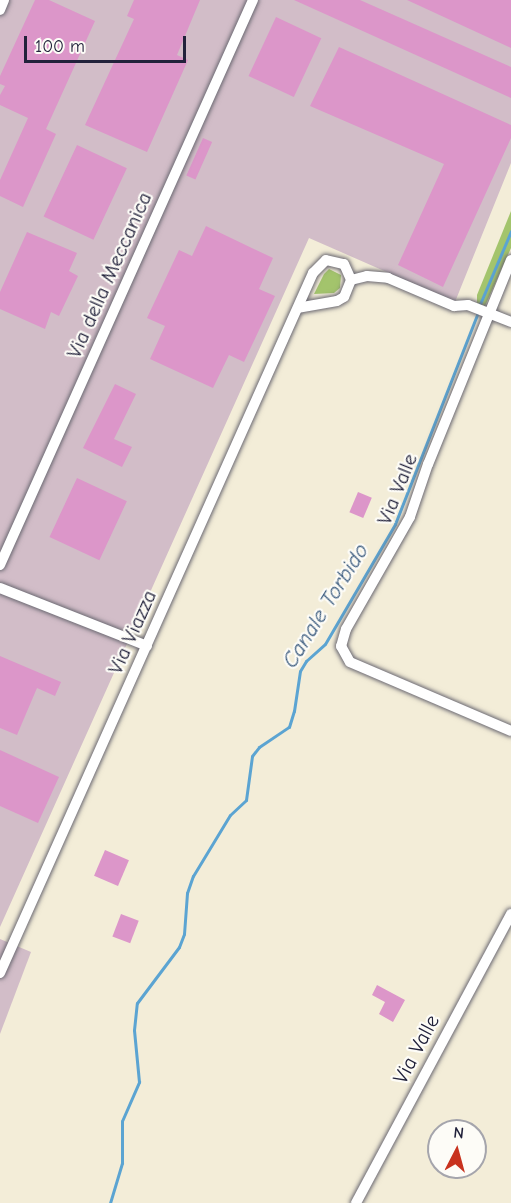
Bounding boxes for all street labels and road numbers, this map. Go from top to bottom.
street label: Via della Meccanica [61,188,157,362]
street label: Via Valle [371,450,423,528]
street label: Via Viazza [102,586,162,678]
street label: Via Valle [387,1010,445,1088]

